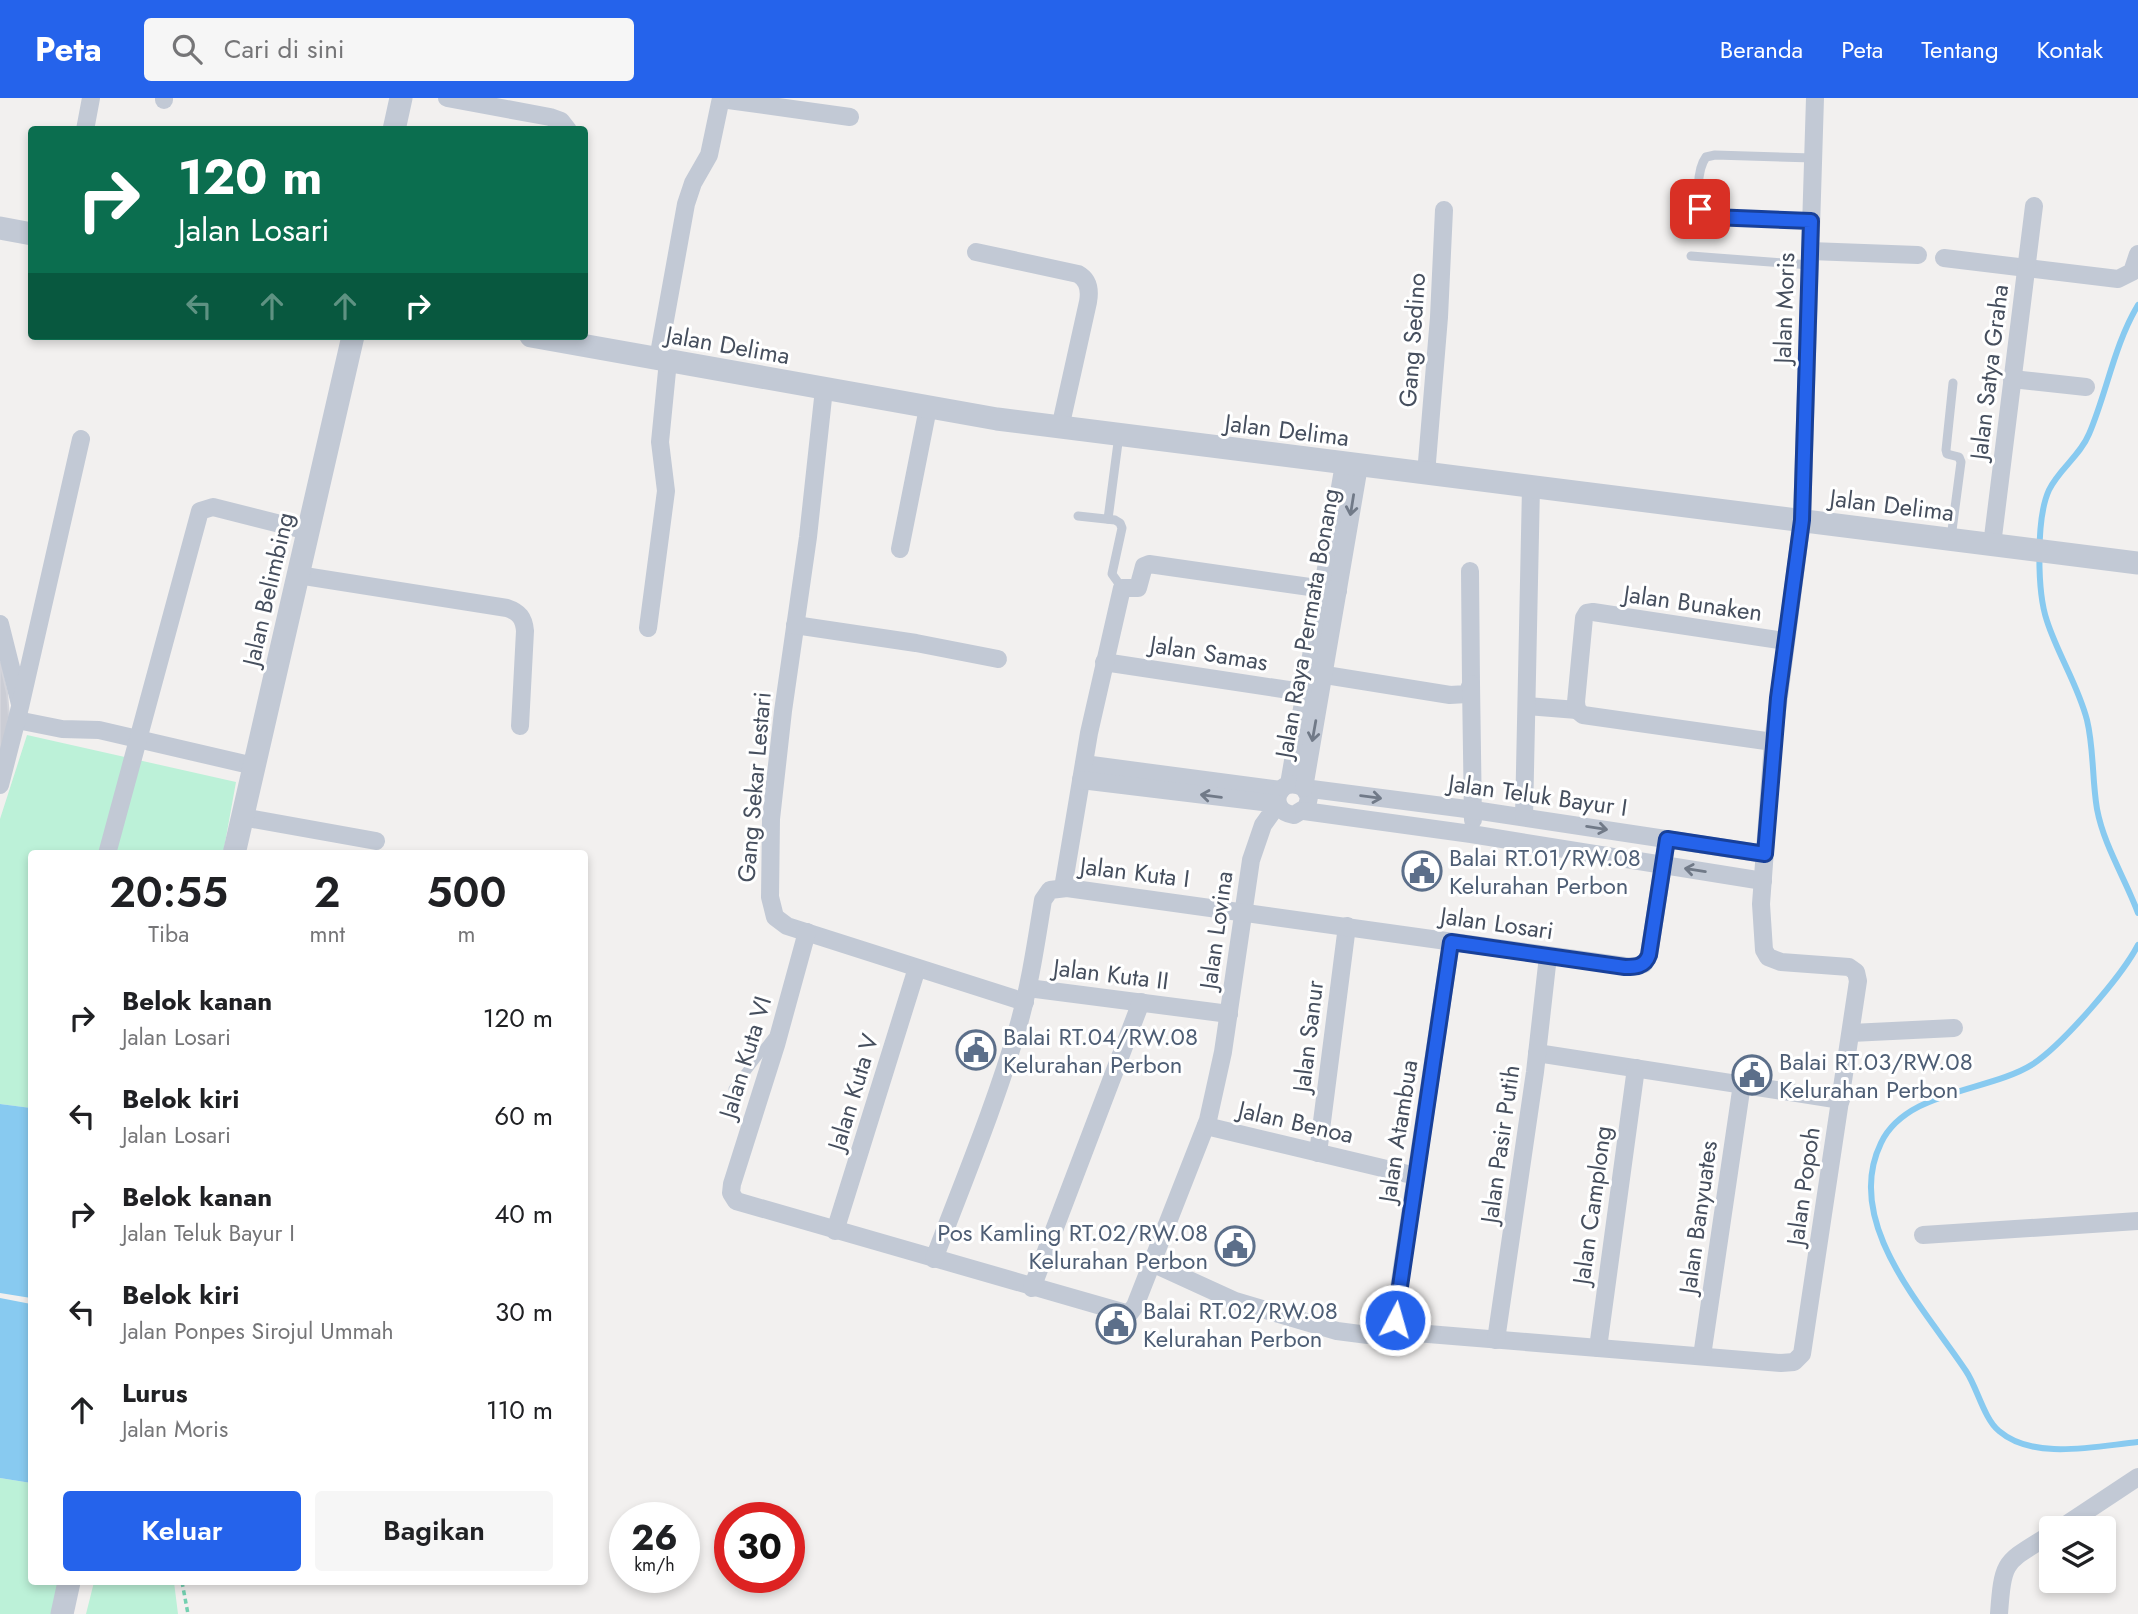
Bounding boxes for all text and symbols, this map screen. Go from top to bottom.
search box [144,18,634,81]
text: Peta [35,26,102,73]
icon: search [168,30,206,68]
text: Cari di sini [224,30,345,68]
text: Beranda [1720,32,1803,67]
text: Peta [1841,32,1883,67]
text: Tentang [1921,32,1999,67]
text: Kontak [2037,32,2103,67]
text: 120 m [178,142,322,212]
icon: right [63,154,154,245]
pin [1670,179,1730,239]
icon: arrive [1681,190,1719,228]
text: Jalan Losari [178,207,330,253]
street label: Jalan Moris [1764,252,1803,367]
street label: Gang Sedino [1390,272,1434,408]
street label: Jalan Satya Graha [1961,282,2017,465]
icon: left [180,287,218,325]
icon: ahead [253,287,291,325]
icon: ahead [326,287,364,325]
icon: right [399,287,437,325]
street label: Jalan Delima [661,316,793,373]
street label: Jalan Delima [1220,405,1351,455]
street label: Jalan Delima [1825,480,1956,530]
street label: Jalan Raya Permata Bonang [1266,486,1348,763]
one-way arrow [1345,493,1358,516]
street label: Jalan Belimbing [233,509,303,672]
street label: Jalan Bunaken [1619,576,1764,630]
street label: Jalan Samas [1145,626,1270,680]
street label: Gang Sekar Lestari [728,690,780,884]
one-way arrow [1307,719,1320,742]
street label: Jalan Teluk Bayur I [1443,765,1630,825]
one-way arrow [1200,789,1223,802]
one-way arrow [1359,790,1382,803]
one-way arrow [1585,822,1607,835]
place label: Balai RT.01/RW.08 Kelurahan Perbon [1449,840,1641,903]
street label: Jalan Kuta I [1075,848,1192,896]
public building icon: Balai RT.01/RW.08 Kelurahan Perbon [1401,850,1443,892]
text: 20:55 [109,862,228,923]
text: 2 [314,862,341,923]
text: 500 [427,862,507,923]
one-way arrow [1684,863,1707,876]
street label: Jalan Lovina [1190,869,1242,994]
street label: Jalan Losari [1435,897,1556,948]
text: Tiba [148,917,189,951]
text: mnt [310,917,345,951]
text: m [458,917,476,951]
street label: Jalan Kuta II [1048,949,1171,998]
street label: Jalan Sanur [1283,977,1332,1097]
text: Belok kanan [122,982,272,1020]
street label: Jalan Kuta VI [709,992,780,1125]
icon: right [63,999,101,1037]
text: 120 m [483,999,553,1037]
place label: Balai RT.04/RW.08 Kelurahan Perbon [1003,1019,1198,1082]
text: Jalan Losari [122,1020,231,1054]
street label: Jalan Kuta V [818,1029,887,1157]
public building icon: Balai RT.04/RW.08 Kelurahan Perbon [955,1029,997,1071]
place label: Balai RT.03/RW.08 Kelurahan Perbon [1779,1044,1973,1107]
public building icon: Balai RT.03/RW.08 Kelurahan Perbon [1731,1054,1773,1096]
street label: Jalan Atambua [1369,1057,1427,1208]
street label: Jalan Pasir Putih [1471,1063,1528,1228]
text: Belok kiri [122,1080,239,1118]
street label: Jalan Benoa [1232,1091,1357,1152]
icon: left [63,1097,101,1135]
text: 60 m [494,1097,553,1135]
text: Jalan Losari [122,1118,231,1152]
street label: Jalan Camplong [1563,1124,1620,1289]
street label: Jalan Popoh [1777,1125,1829,1250]
street label: Jalan Banyuates [1670,1138,1726,1299]
text: Belok kanan [122,1178,272,1216]
icon: right [63,1195,101,1233]
text: 40 m [494,1195,553,1233]
place label: Pos Kamling RT.02/RW.08 Kelurahan Perbon [937,1215,1208,1278]
text: Jalan Teluk Bayur I [122,1216,295,1250]
public building icon: Pos Kamling RT.02/RW.08 Kelurahan Perbon [1214,1225,1256,1267]
text: Belok kiri [122,1276,239,1314]
position arrow [1358,1283,1432,1357]
icon: left [63,1293,101,1331]
text: 30 m [495,1293,553,1331]
place label: Balai RT.02/RW.08 Kelurahan Perbon [1143,1293,1338,1356]
public building icon: Balai RT.02/RW.08 Kelurahan Perbon [1095,1303,1137,1345]
text: Jalan Ponpes Sirojul Ummah [122,1314,394,1348]
text: Lurus [122,1374,188,1412]
icon: ahead [63,1391,101,1429]
text: 110 m [486,1391,553,1429]
text: Jalan Moris [122,1412,228,1446]
button: Keluar [63,1491,301,1571]
button: Bagikan [315,1491,553,1571]
speed limit sign: 30 [714,1502,805,1593]
text: 26 [631,1513,678,1563]
map controls [2039,1516,2116,1593]
button: layers [2039,1516,2116,1593]
text: km/h [634,1552,675,1578]

